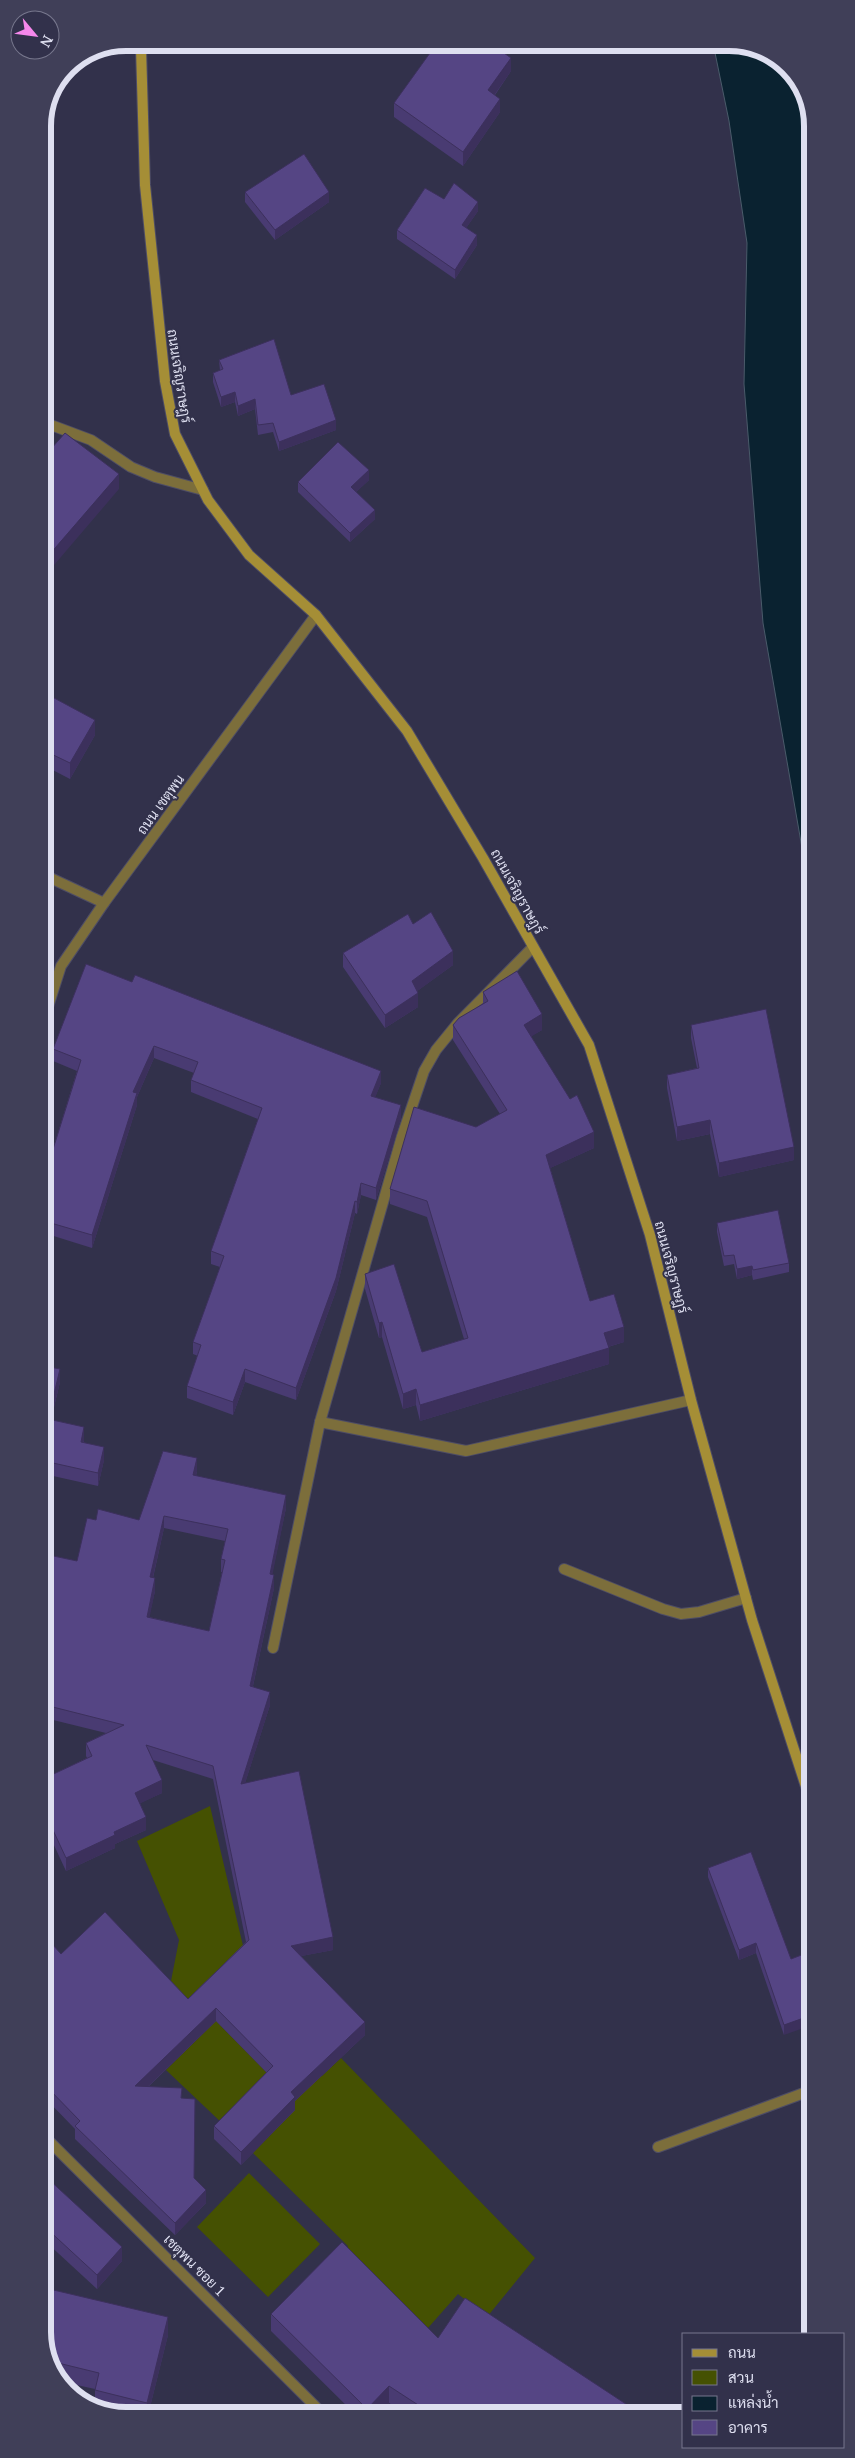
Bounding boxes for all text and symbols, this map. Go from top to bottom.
north arrow [10,10,60,60]
text: N [36,32,58,51]
street label: ถนนเจริญราษฎร์ [163,328,197,425]
street label: ถนน เชตุพน [132,770,189,838]
street label: ถนนเจริญราษฎร์ [487,845,549,937]
street label: ถนนเจริญราษฎร์ [651,1219,694,1315]
street label: เชตุพน ซอย 1 [159,2230,230,2301]
legend [682,2333,845,2448]
text: ถนน [728,2342,756,2362]
text: สวน [728,2367,754,2387]
text: แหล่งน้ำ [728,2390,779,2412]
text: อาคาร [728,2417,768,2437]

